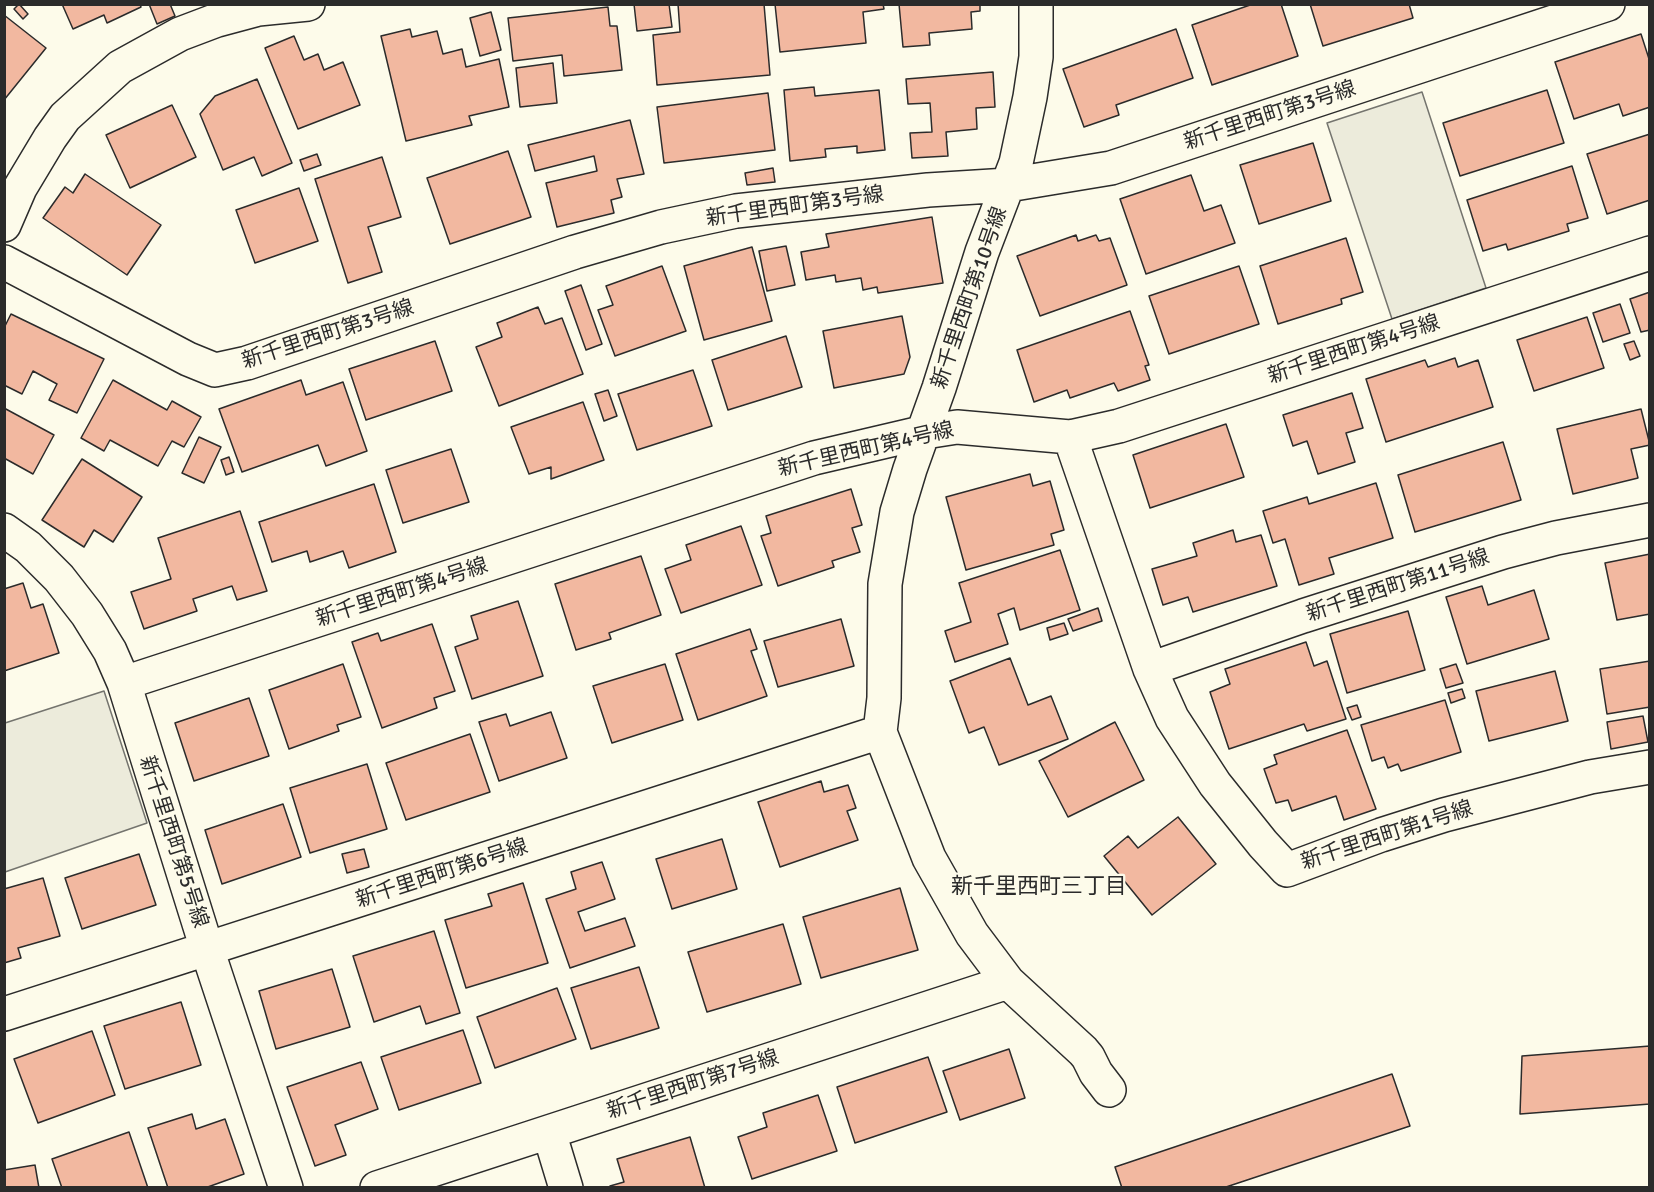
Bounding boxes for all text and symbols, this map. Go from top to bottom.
street label: 新千里西町第3号線 [1181,76,1359,156]
street label: 新千里西町第3号線 [704,182,886,232]
street label: 新千里西町第10号線 [927,204,1013,392]
street label: 新千里西町第3号線 [239,295,417,375]
street label: 新千里西町第4号線 [1265,310,1443,390]
street label: 新千里西町第4号線 [776,418,956,482]
street label: 新千里西町第11号線 [1303,545,1493,627]
street label: 新千里西町第4号線 [313,553,491,633]
street label: 新千里西町第5号線 [133,753,213,931]
street label: 新千里西町第1号線 [1298,796,1476,876]
street label: 新千里西町第6号線 [353,834,531,914]
district label: 新千里西町三丁目 [951,874,1127,900]
street label: 新千里西町第7号線 [604,1045,782,1125]

